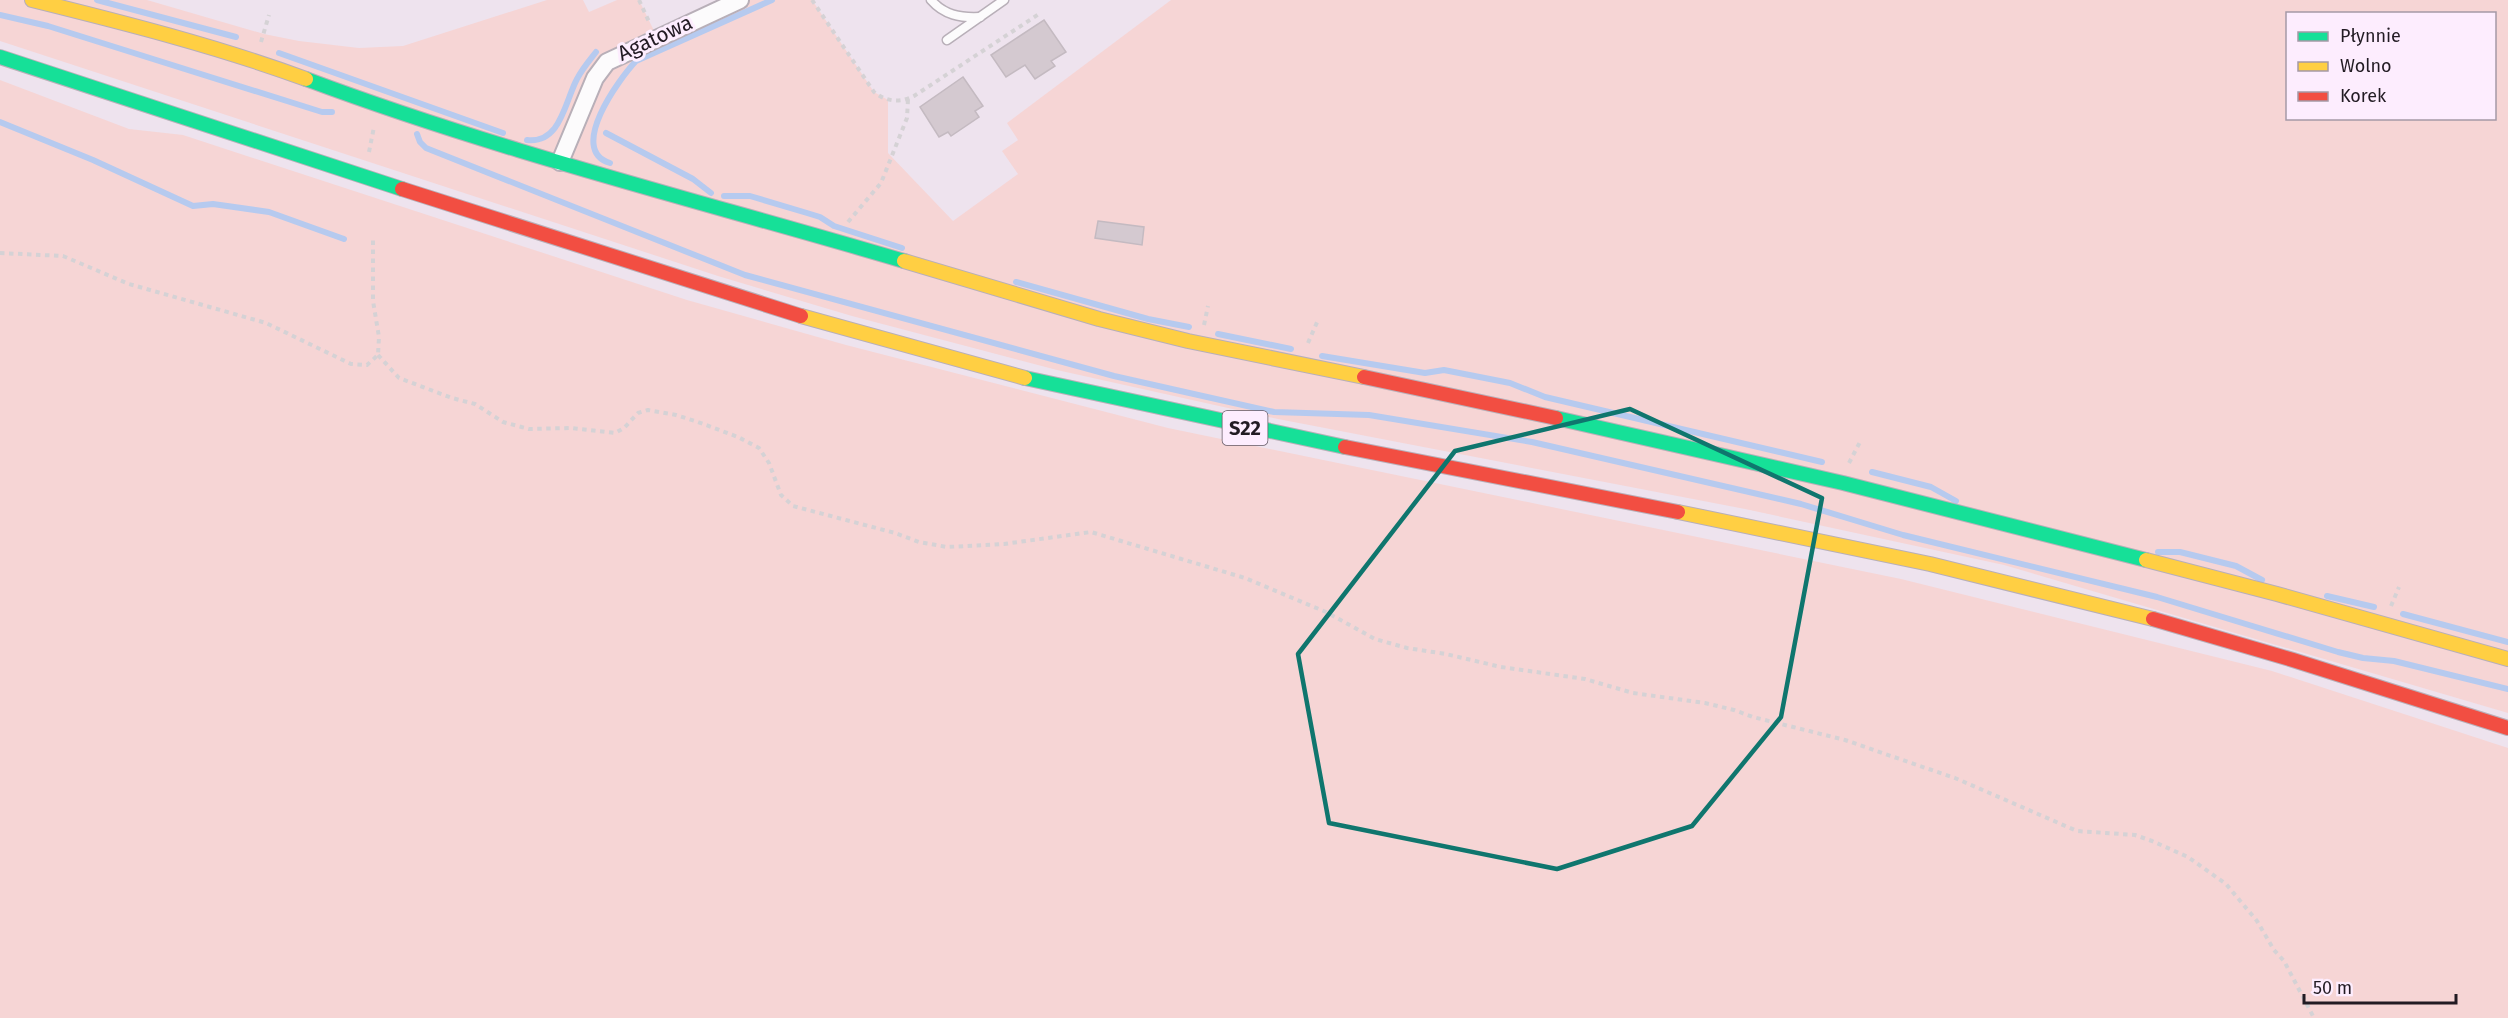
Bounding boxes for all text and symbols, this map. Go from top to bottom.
street label: Agatowa [613,9,697,67]
legend [2286,12,2496,120]
text: Płynnie [2340,25,2401,47]
text: Wolno [2340,55,2392,77]
text: Korek [2340,85,2387,107]
road number: S22 [1222,411,1268,445]
scale bar [2304,967,2456,1005]
text: 50 m [2313,977,2352,999]

